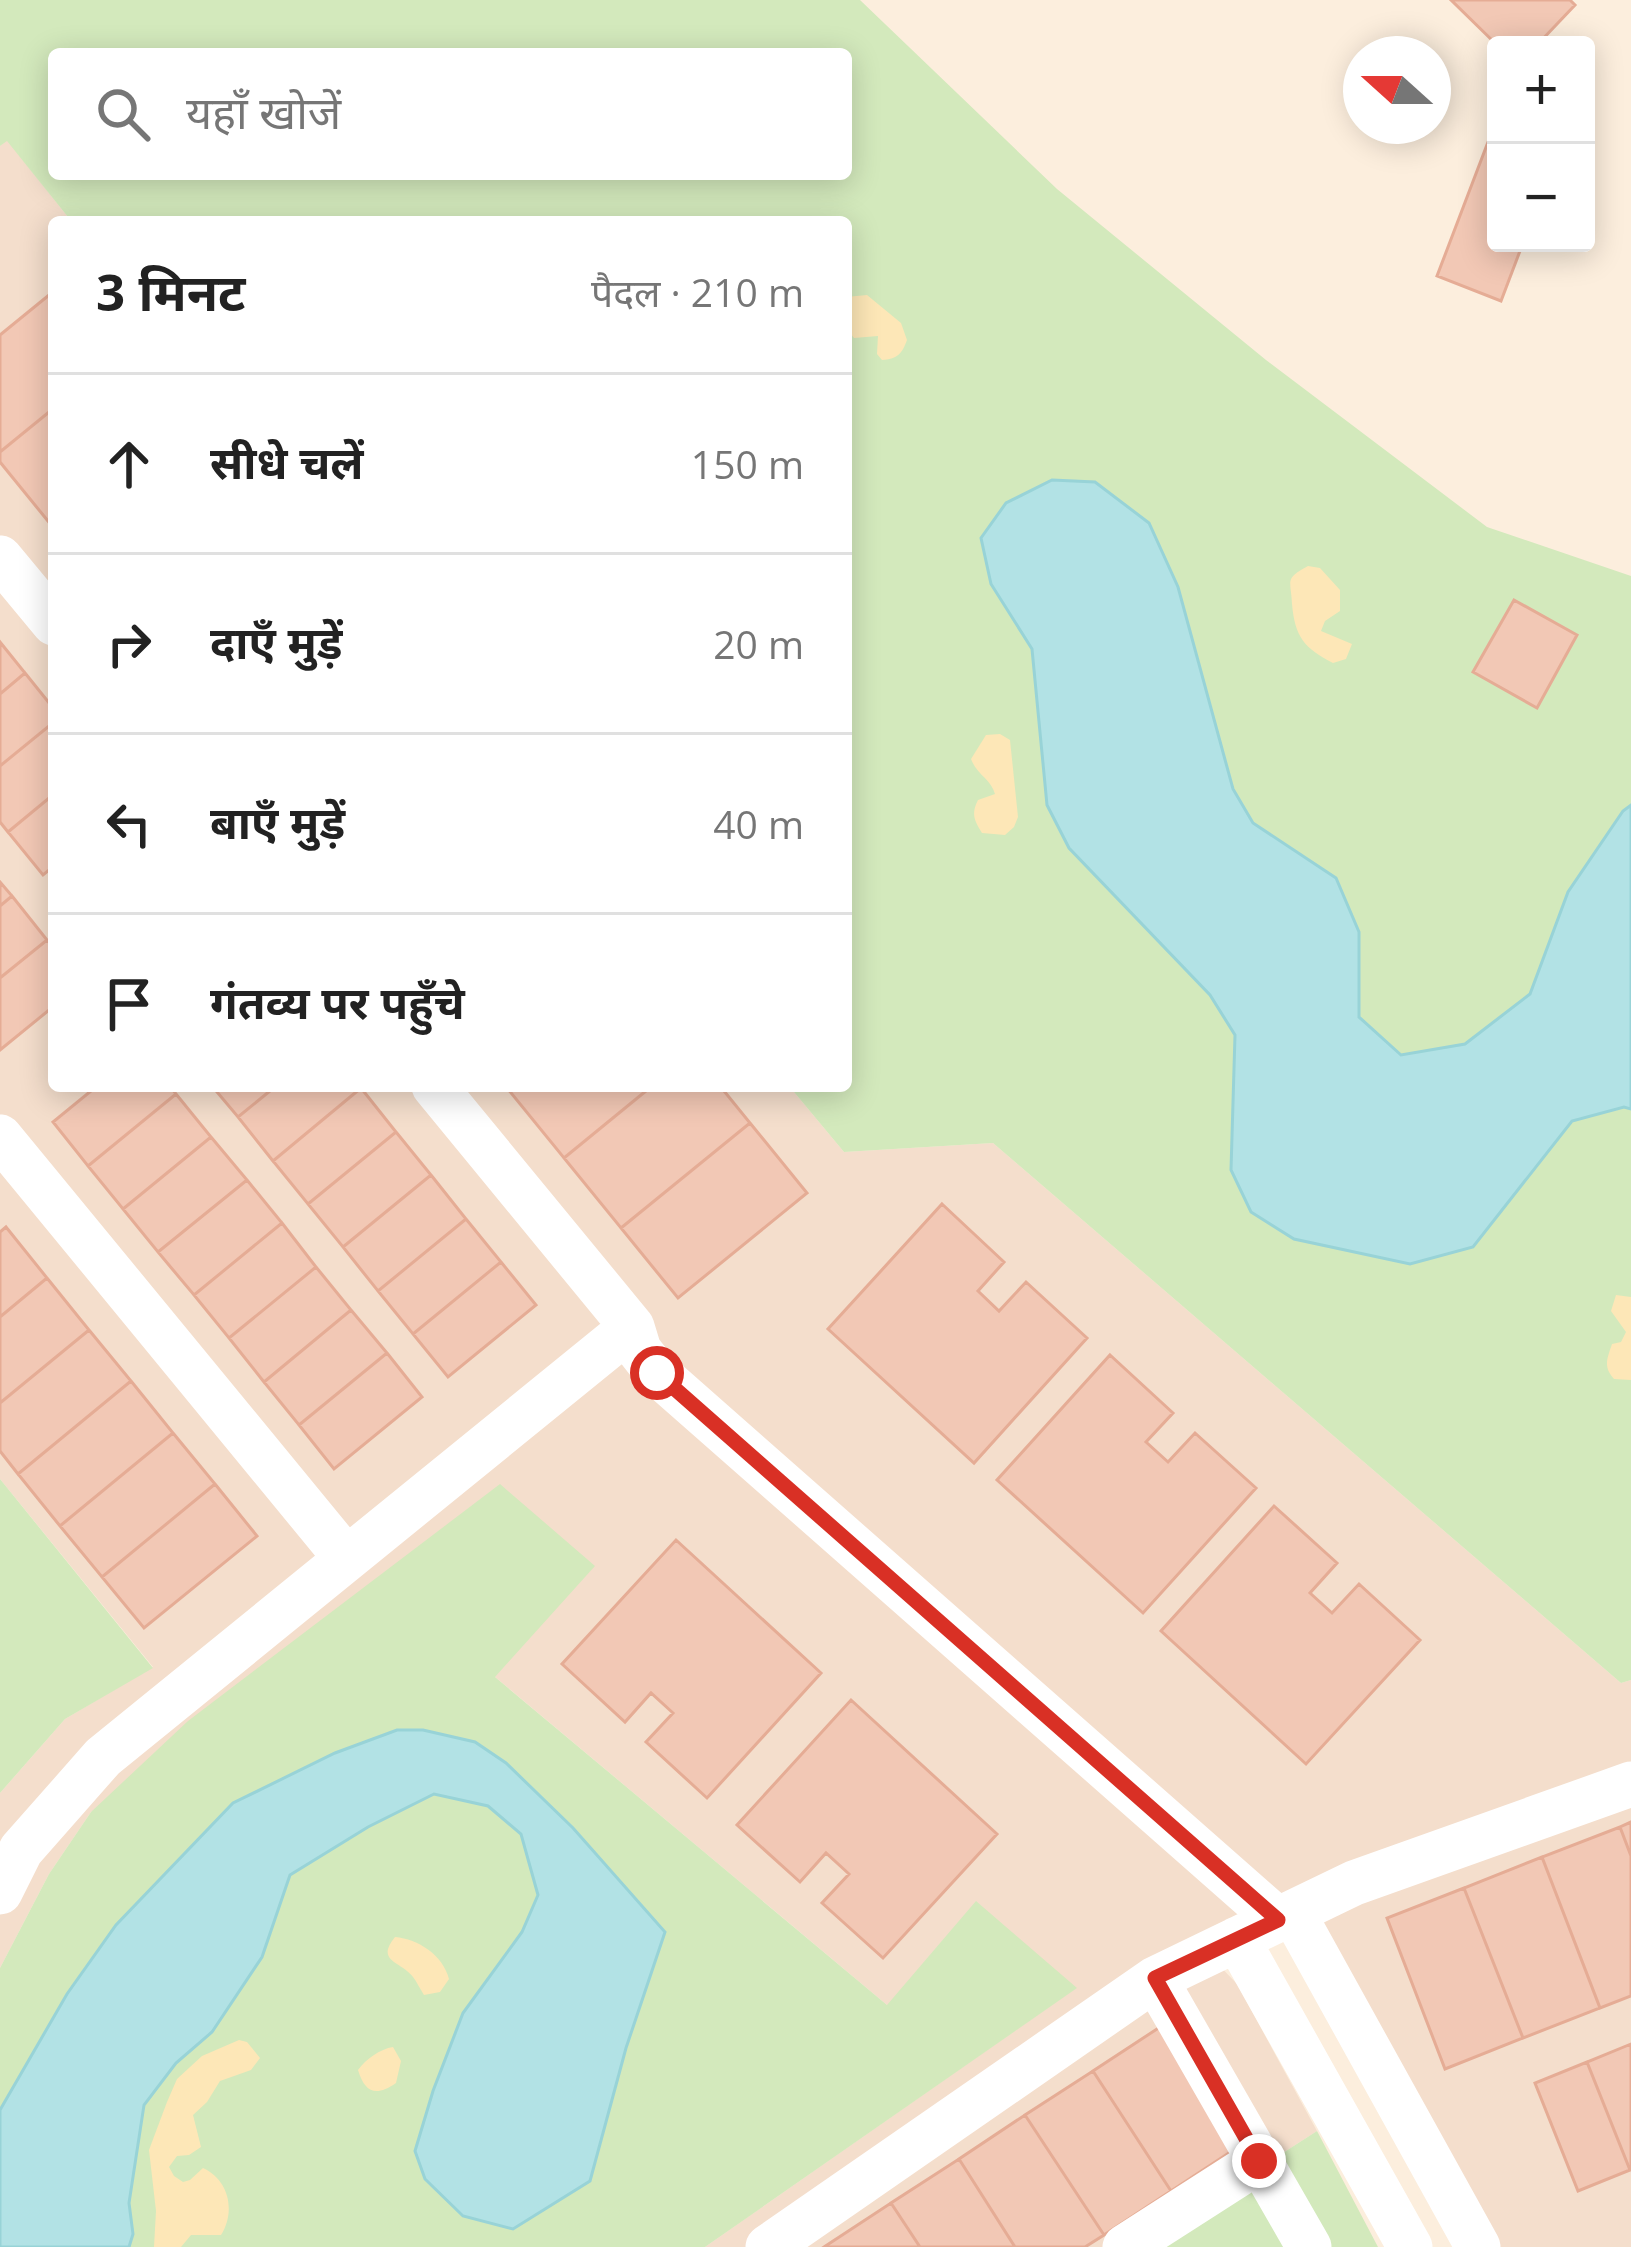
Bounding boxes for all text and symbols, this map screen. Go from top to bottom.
north arrow [1343,36,1451,144]
map controls [1487,36,1595,252]
button: + [1487,36,1595,144]
search box [48,48,852,180]
icon: search [90,81,156,147]
text: यहाँ खोजें [186,81,341,142]
button: − [1487,144,1595,252]
text: 3 मिनट [96,256,245,326]
text: पैदल · 210 m [591,265,804,318]
icon: ahead [96,431,162,497]
text: सीधे चलें [210,431,364,492]
text: 150 m [691,437,804,490]
icon: right [96,611,162,677]
text: दाएँ मुड़ें [210,611,343,672]
text: 20 m [713,617,804,670]
icon: left [96,791,162,857]
text: बाएँ मुड़ें [210,791,345,852]
text: 40 m [713,797,804,850]
icon: arrive [96,971,162,1037]
text: गंतव्य पर पहुँचे [210,971,465,1032]
route start [630,1346,684,1400]
route end [1232,2134,1286,2188]

